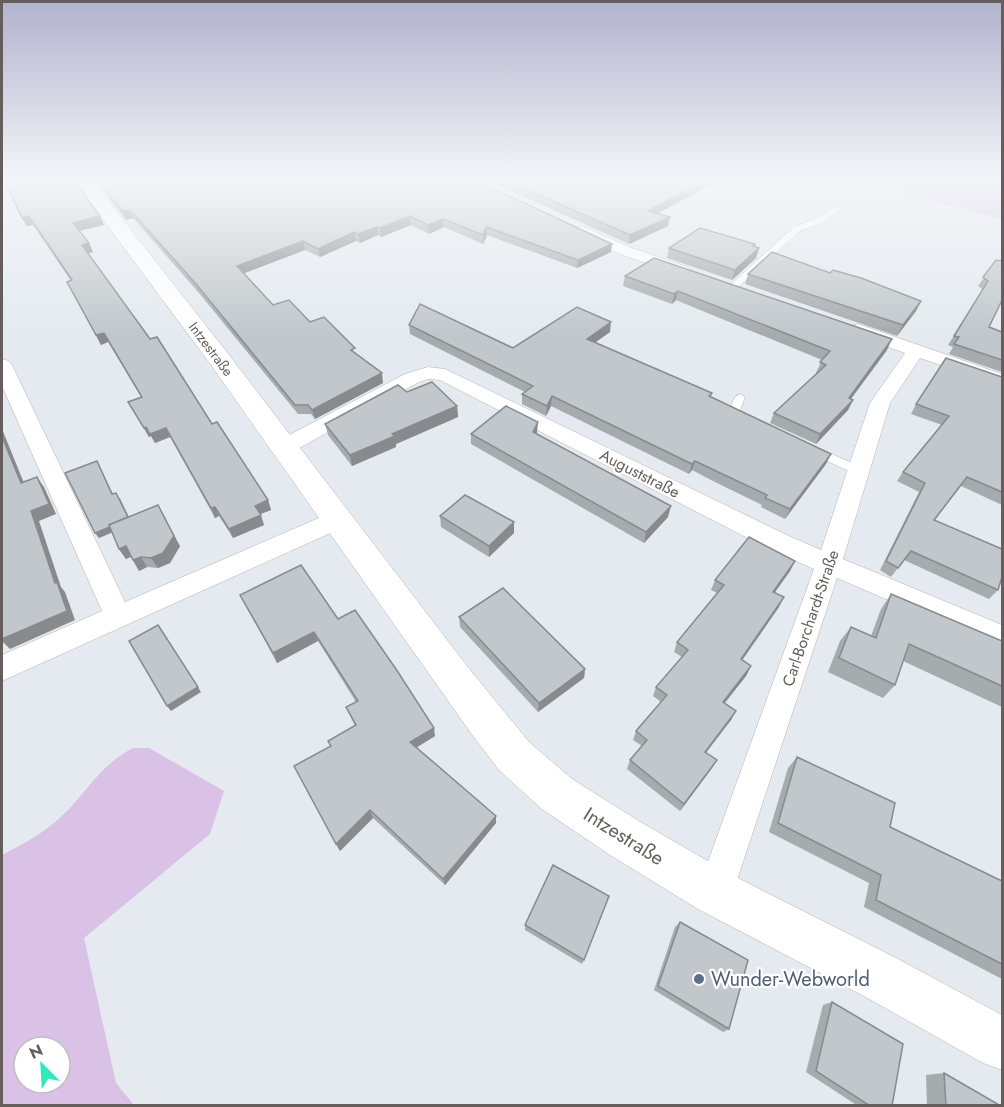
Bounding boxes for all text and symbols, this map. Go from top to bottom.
street label: Intzestraße [184,318,238,380]
street label: Auguststraße [596,443,684,503]
street label: Carl-Borchardt-Straße [776,547,845,689]
street label: Intzestraße [578,800,670,873]
place label: Wunder-Webworld [711,965,870,994]
marker: Wunder-Webworld [692,972,706,986]
north arrow [12,1035,72,1095]
text: N [26,1039,47,1065]

